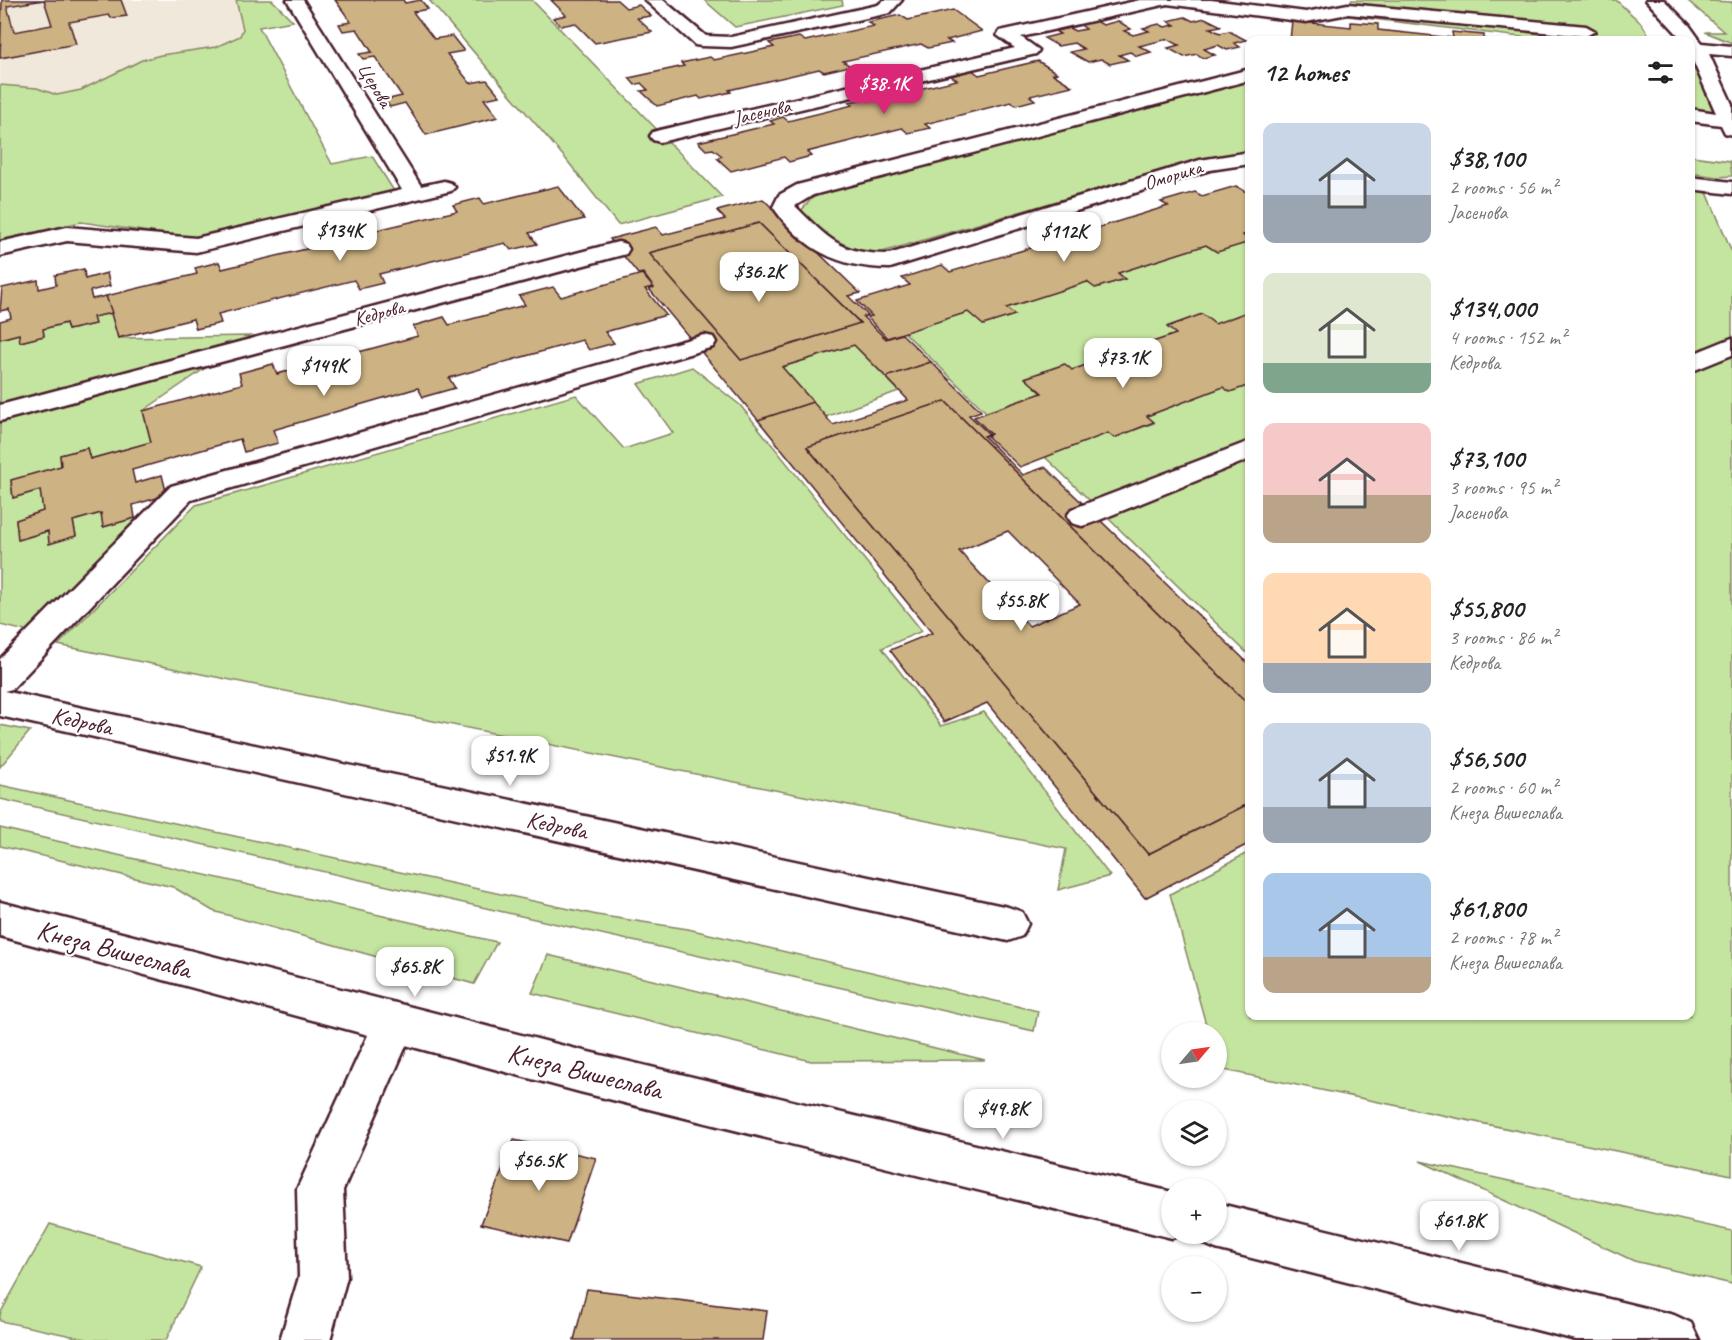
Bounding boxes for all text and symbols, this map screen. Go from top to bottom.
text: 12 homes [1263,56,1348,89]
icon: filters [1644,56,1677,89]
street label: Церова [352,58,399,114]
pin: $38.1K [835,64,933,115]
text: $38.1K [859,71,909,96]
street label: Јасенова [730,93,794,131]
text: $38,100 [1449,142,1524,175]
icon: home [1311,147,1383,219]
street label: Оморика [1141,154,1207,196]
text: 2 rooms · 56 m² [1449,175,1557,200]
text: Јасенова [1449,200,1507,225]
pin: $134K [298,211,382,262]
pin: $112K [1022,212,1106,263]
text: $134K [317,218,363,243]
text: $112K [1041,219,1087,244]
pin: $36.2K [710,252,808,303]
text: $36.2K [734,259,784,284]
text: $134,000 [1449,292,1536,325]
street label: Кедрова [351,294,409,332]
icon: home [1311,297,1383,369]
text: 4 rooms · 152 m² [1449,325,1566,350]
pin: $73.1K [1074,338,1172,389]
text: $73.1K [1098,345,1148,370]
pin: $149K [282,346,366,397]
text: Кедрова [1449,350,1500,375]
text: $149K [301,353,347,378]
text: $73,100 [1449,442,1524,475]
icon: home [1311,447,1383,519]
text: 3 rooms · 95 m² [1449,475,1557,500]
text: Јасенова [1449,500,1507,525]
pin: $55.8K [972,581,1070,632]
text: $55.8K [996,588,1046,613]
text: $55,800 [1449,592,1524,625]
icon: home [1311,597,1383,669]
text: 3 rooms · 86 m² [1449,625,1557,650]
text: Кедрова [1449,650,1500,675]
street label: Кедрова [49,700,117,743]
pin: $51.9K [461,736,559,787]
text: $56,500 [1449,742,1524,775]
text: $51.9K [485,743,535,768]
icon: home [1311,747,1383,819]
text: 2 rooms · 60 m² [1449,775,1557,800]
text: Кнеза Вишеслава [1449,800,1562,825]
street label: Кедрова [524,804,592,847]
text: $61,800 [1449,892,1525,925]
icon: home [1311,897,1383,969]
street label: Кнеза Вишеслава [33,912,197,987]
text: 2 rooms · 78 m² [1449,925,1557,950]
pin: $65.8K [366,947,464,998]
text: Кнеза Вишеслава [1449,950,1562,975]
text: $65.8K [390,954,440,979]
north arrow [1161,1022,1227,1088]
map controls [1161,1022,1227,1322]
street label: Кнеза Вишеслава [504,1035,668,1108]
pin: $49.8K [954,1089,1052,1140]
text: $49.8K [978,1096,1028,1121]
button: layers [1161,1100,1227,1166]
pin: $56.5K [490,1141,588,1192]
text: $56.5K [514,1148,564,1173]
button: + [1161,1178,1227,1244]
pin: $61.8K [1410,1201,1508,1252]
text: $61.8K [1434,1208,1484,1233]
button: − [1161,1256,1227,1322]

